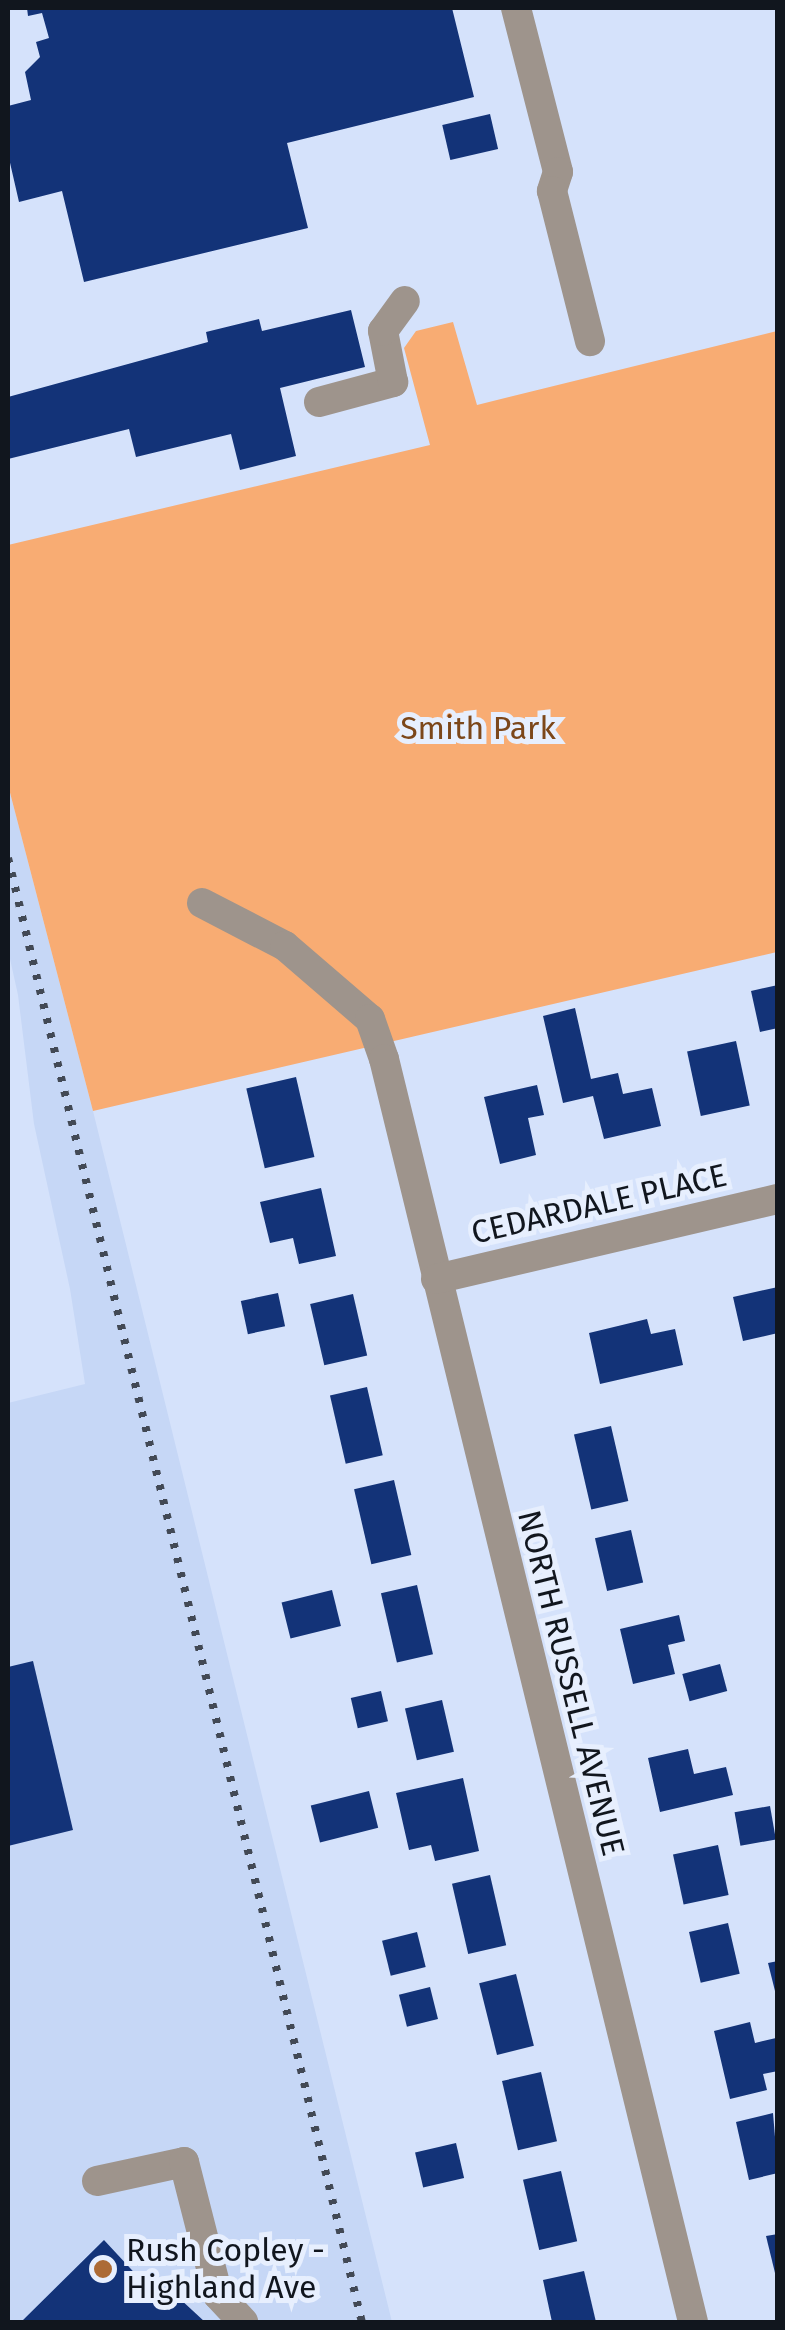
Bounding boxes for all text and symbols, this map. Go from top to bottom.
park label: Smith Park [400,709,556,747]
street label: CEDARDALE PLACE [468,1156,730,1252]
street label: NORTH RUSSELL AVENUE [509,1506,633,1860]
place label: Rush Copley - Highland Ave [126,2232,325,2307]
marker: Rush Copley - Highland Ave [90,2256,116,2282]

